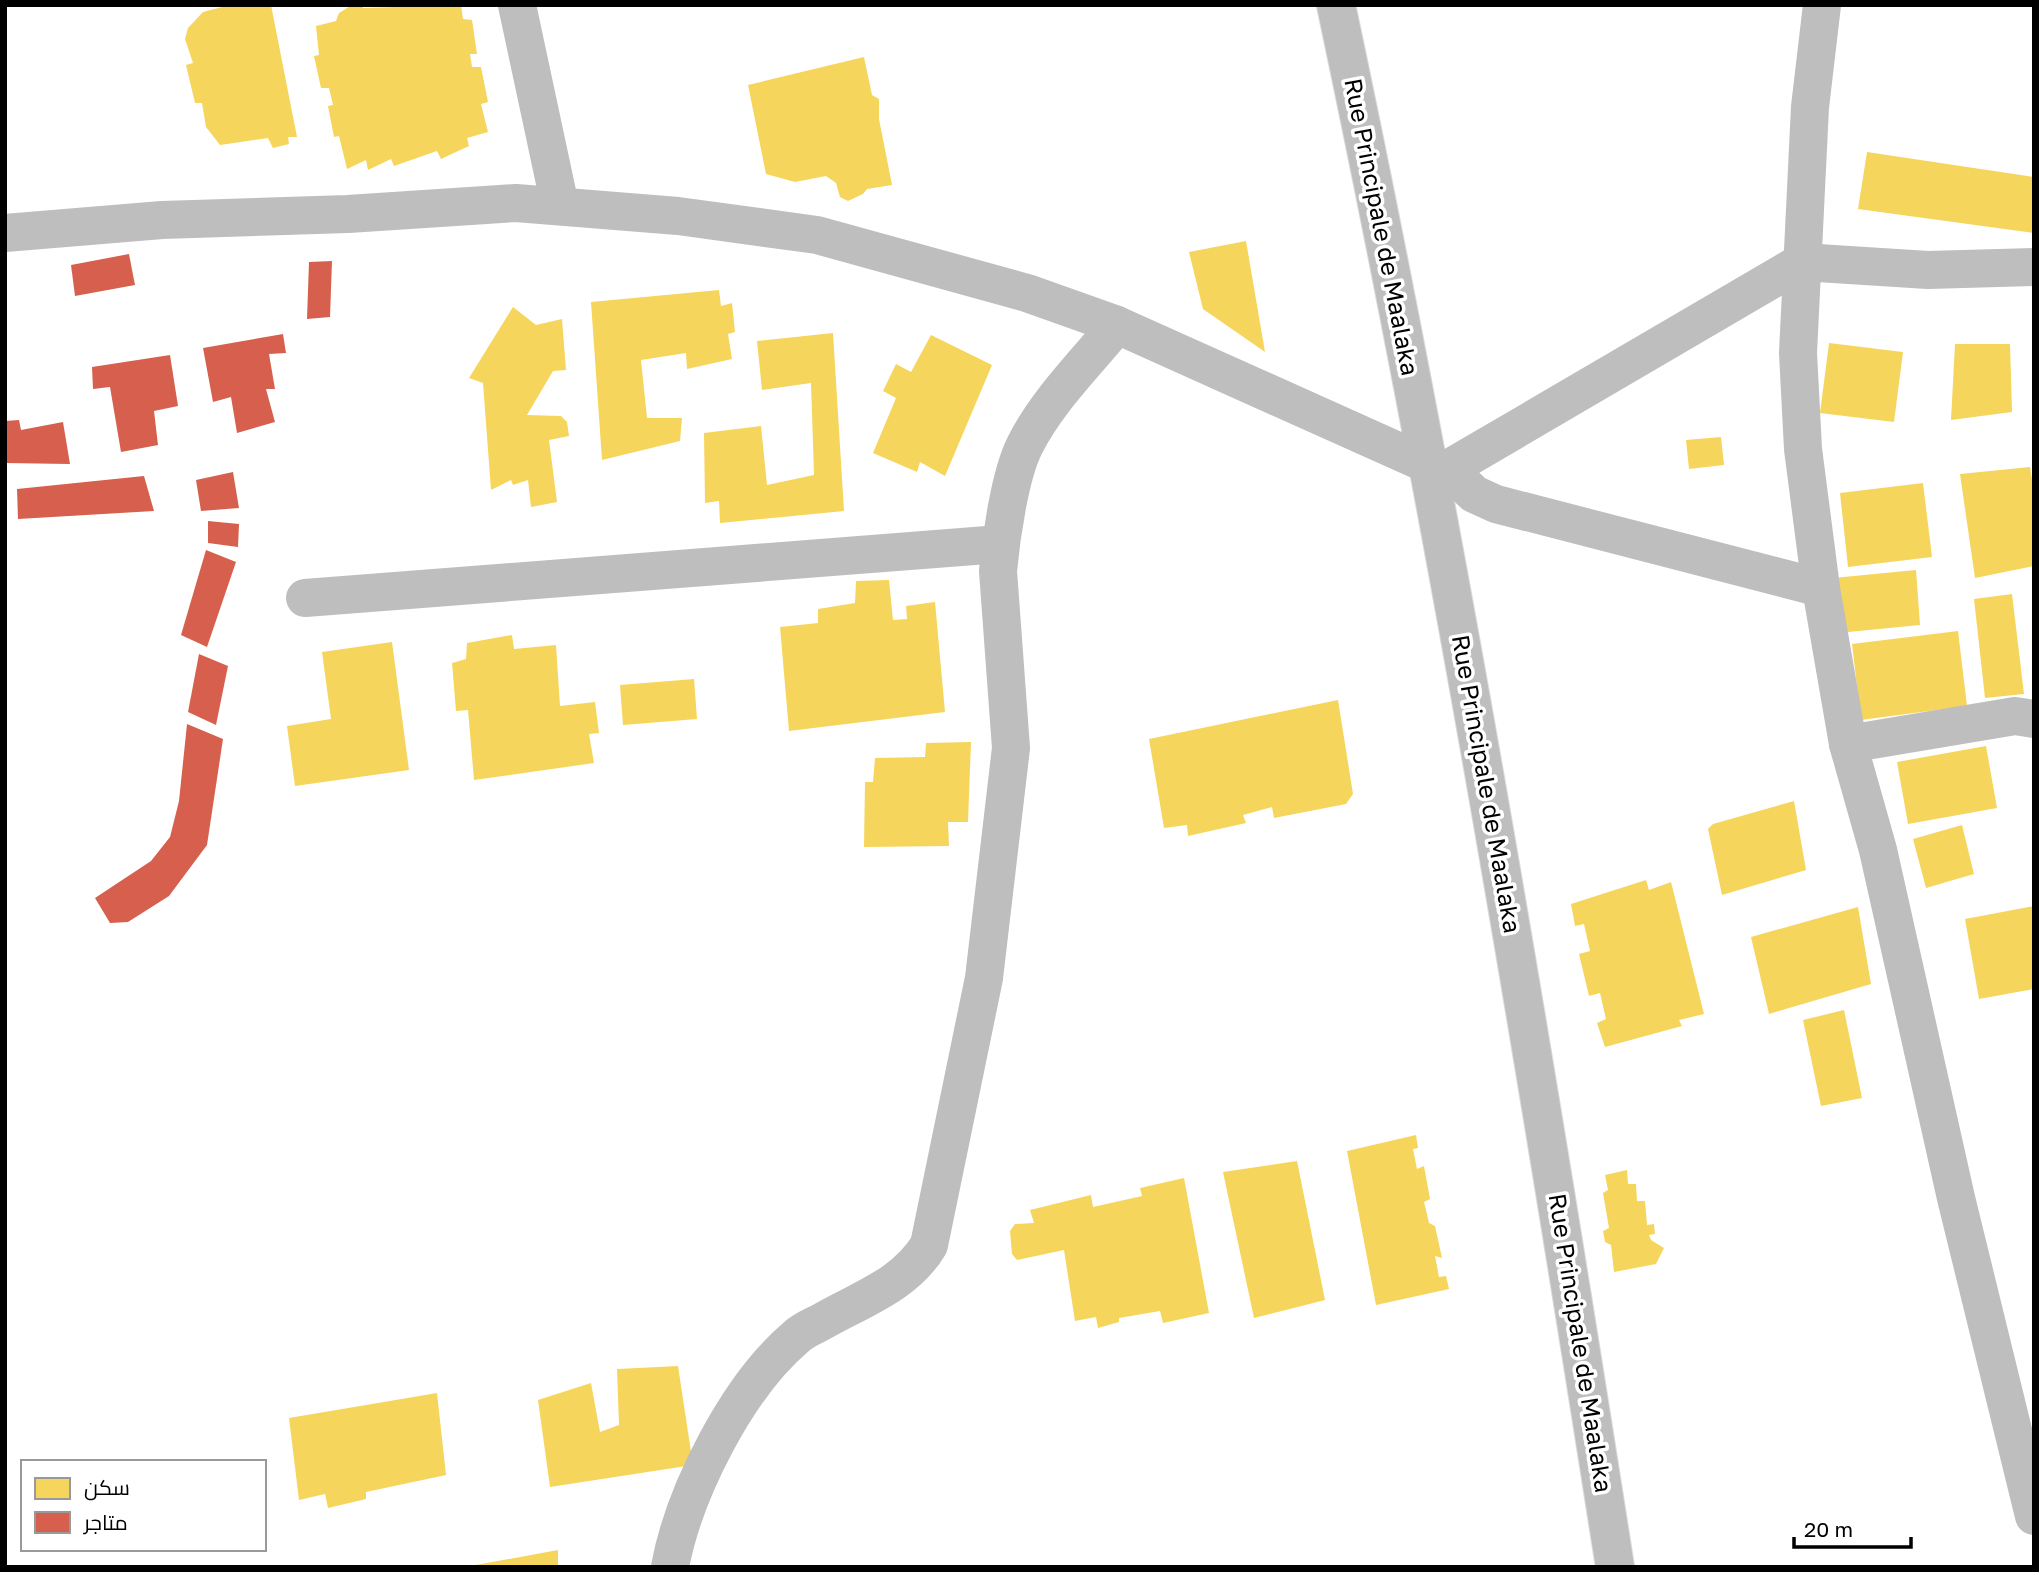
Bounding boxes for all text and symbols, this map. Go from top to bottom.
street label: Rue Principale de Maalaka [1339,76,1426,378]
street label: Rue Principale de Maalaka [1447,632,1528,935]
street label: Rue Principale de Maalaka [1544,1191,1619,1494]
legend [21,1460,266,1551]
text: سكن [84,1474,130,1501]
scale bar [1794,1506,1911,1550]
text: متاجر [83,1509,128,1535]
text: 20 m [1804,1516,1853,1542]

